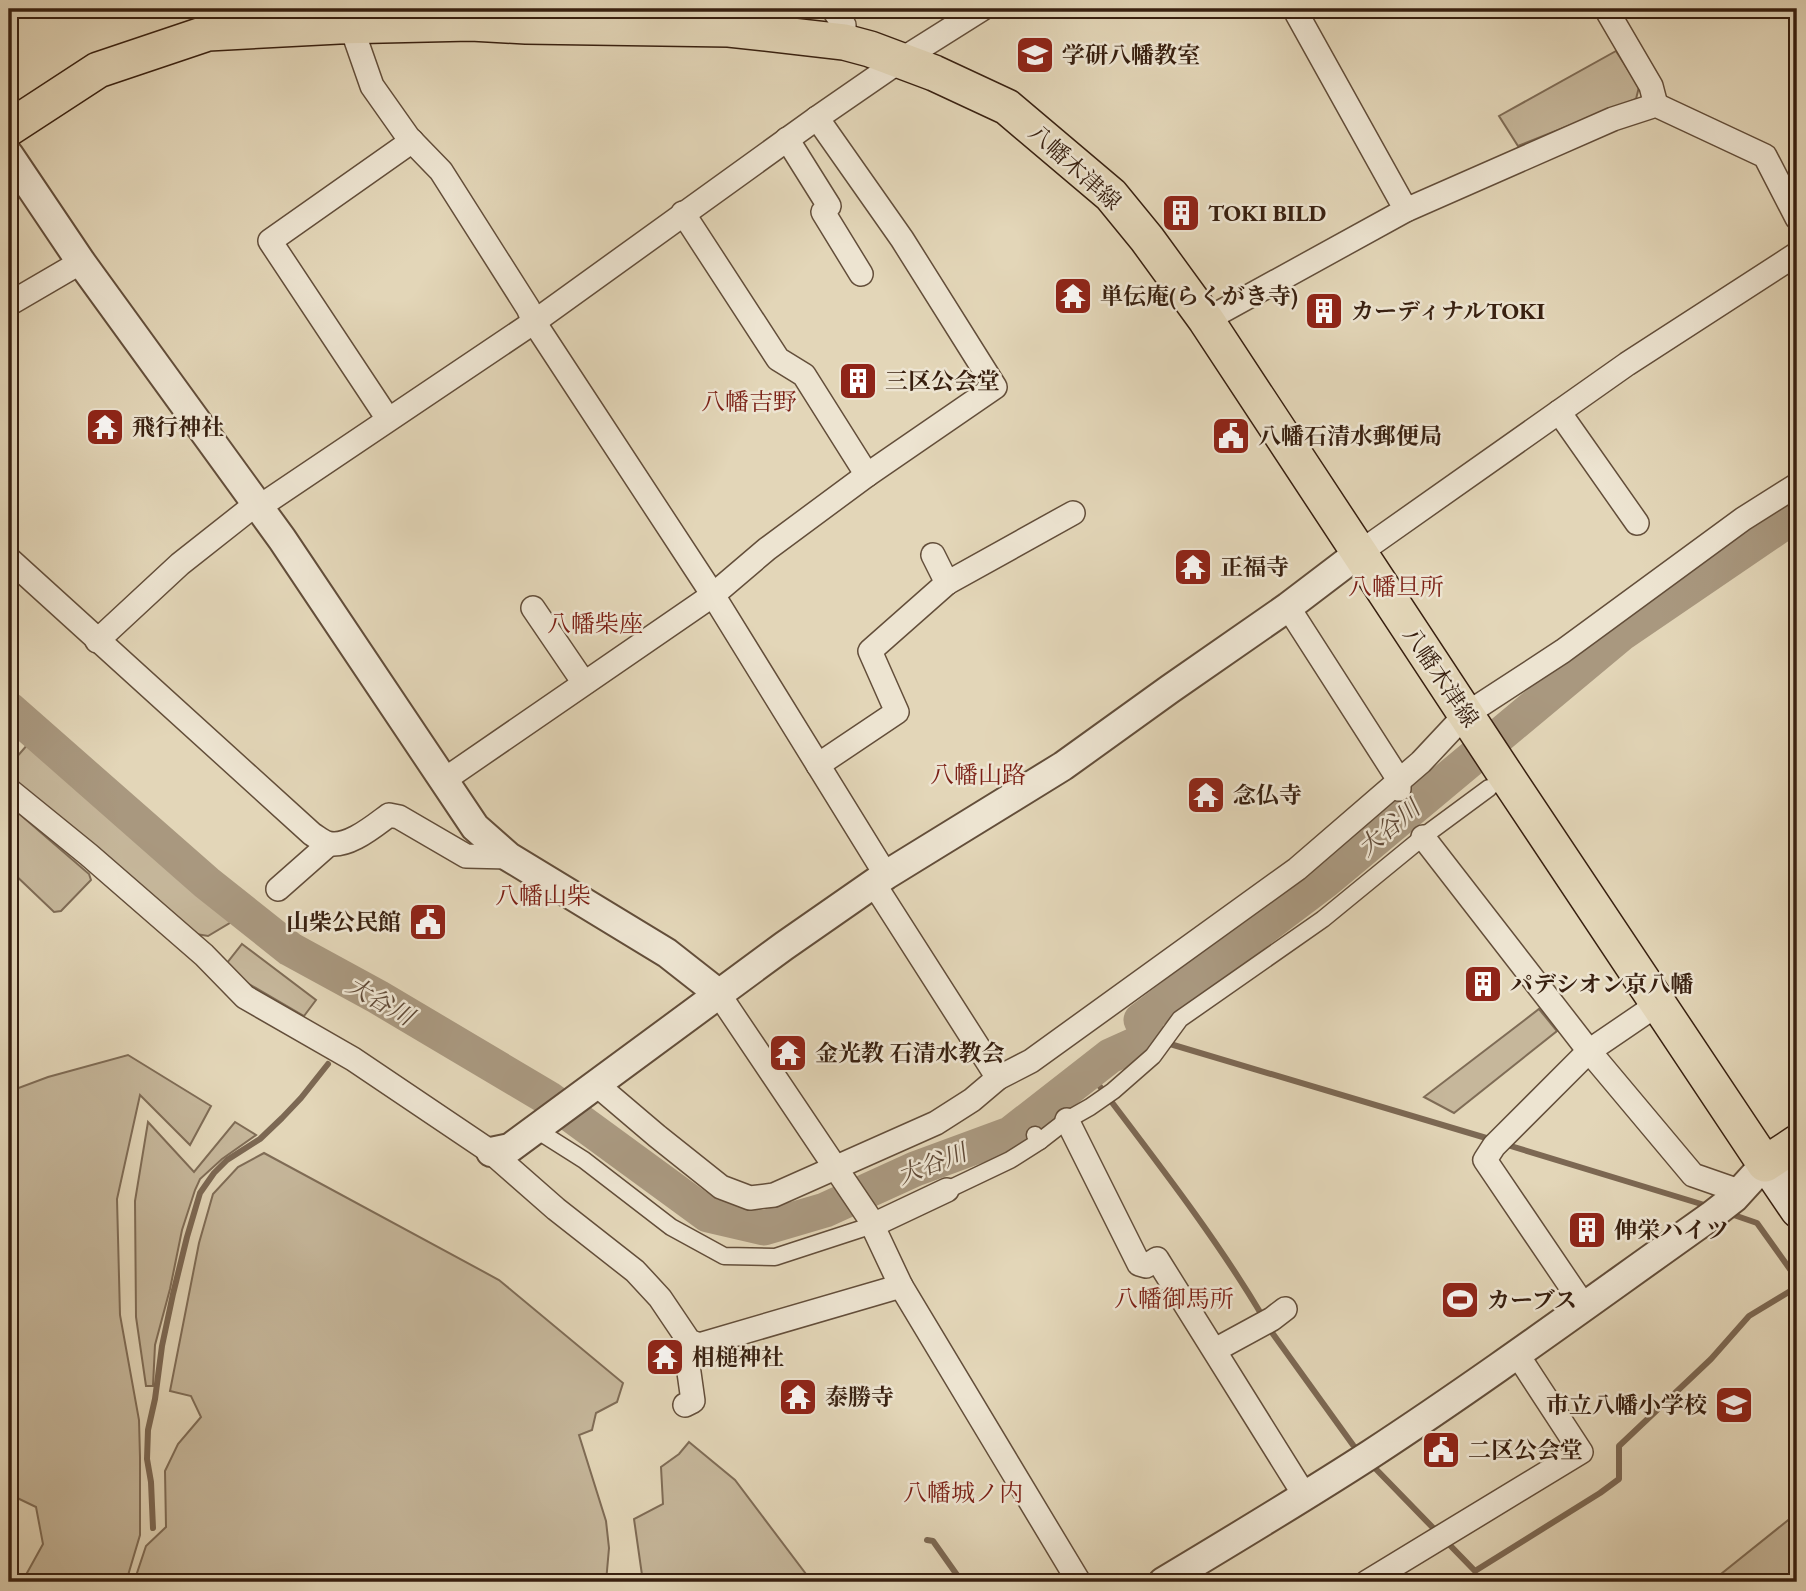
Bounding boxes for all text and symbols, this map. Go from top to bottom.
school or university icon: 学研八幡教室 [1014,34,1056,76]
place label: 学研八幡教室 [1062,40,1200,70]
street label: 八幡木津線 [1022,117,1128,217]
building icon: TOKI BILD [1160,192,1202,234]
place label: TOKI BILD [1208,198,1327,228]
temple icon: 単伝庵(らくがき寺) [1052,275,1094,317]
place label: 単伝庵(らくがき寺) [1100,281,1298,311]
building icon: カーディナルTOKI [1303,290,1345,332]
place label: カーディナルTOKI [1351,296,1545,326]
building icon: 三区公会堂 [837,360,879,402]
place label: 三区公会堂 [885,366,1000,396]
district label: 八幡吉野 [701,386,797,417]
temple icon: 飛行神社 [84,406,126,448]
place label: 飛行神社 [132,412,224,442]
public building icon: 八幡石清水郵便局 [1210,415,1252,457]
place label: 八幡石清水郵便局 [1258,421,1442,451]
temple icon: 正福寺 [1172,546,1214,588]
place label: 正福寺 [1220,552,1289,582]
district label: 八幡旦所 [1348,571,1444,602]
district label: 八幡柴座 [547,608,643,639]
street label: 八幡木津線 [1396,621,1486,733]
district label: 八幡山路 [930,759,1026,790]
temple icon: 念仏寺 [1185,774,1227,816]
place label: 念仏寺 [1233,780,1302,810]
water label: 大谷川 [1351,791,1429,863]
district label: 八幡山柴 [495,880,591,911]
public building icon: 山柴公民館 [407,901,449,943]
place label: 山柴公民館 [286,907,401,937]
building icon: パデシオン京八幡 [1462,963,1504,1005]
water label: 大谷川 [341,969,422,1033]
place label: パデシオン京八幡 [1510,969,1694,999]
temple icon: 金光教 石清水教会 [767,1032,809,1074]
place label: 金光教 石清水教会 [815,1038,1004,1068]
water label: 大谷川 [893,1135,974,1191]
building icon: 伸栄ハイツ [1566,1209,1608,1251]
place label: 伸栄ハイツ [1614,1215,1729,1245]
sports icon: カーブス [1439,1279,1481,1321]
district label: 八幡御馬所 [1114,1283,1234,1314]
place label: カーブス [1487,1285,1577,1315]
temple icon: 相槌神社 [644,1336,686,1378]
place label: 相槌神社 [692,1342,784,1372]
temple icon: 泰勝寺 [777,1376,819,1418]
place label: 泰勝寺 [825,1382,894,1412]
school or university icon: 市立八幡小学校 [1713,1384,1755,1426]
place label: 市立八幡小学校 [1546,1390,1707,1420]
public building icon: 二区公会堂 [1420,1429,1462,1471]
place label: 二区公会堂 [1468,1435,1583,1465]
district label: 八幡城ノ内 [903,1477,1023,1508]

